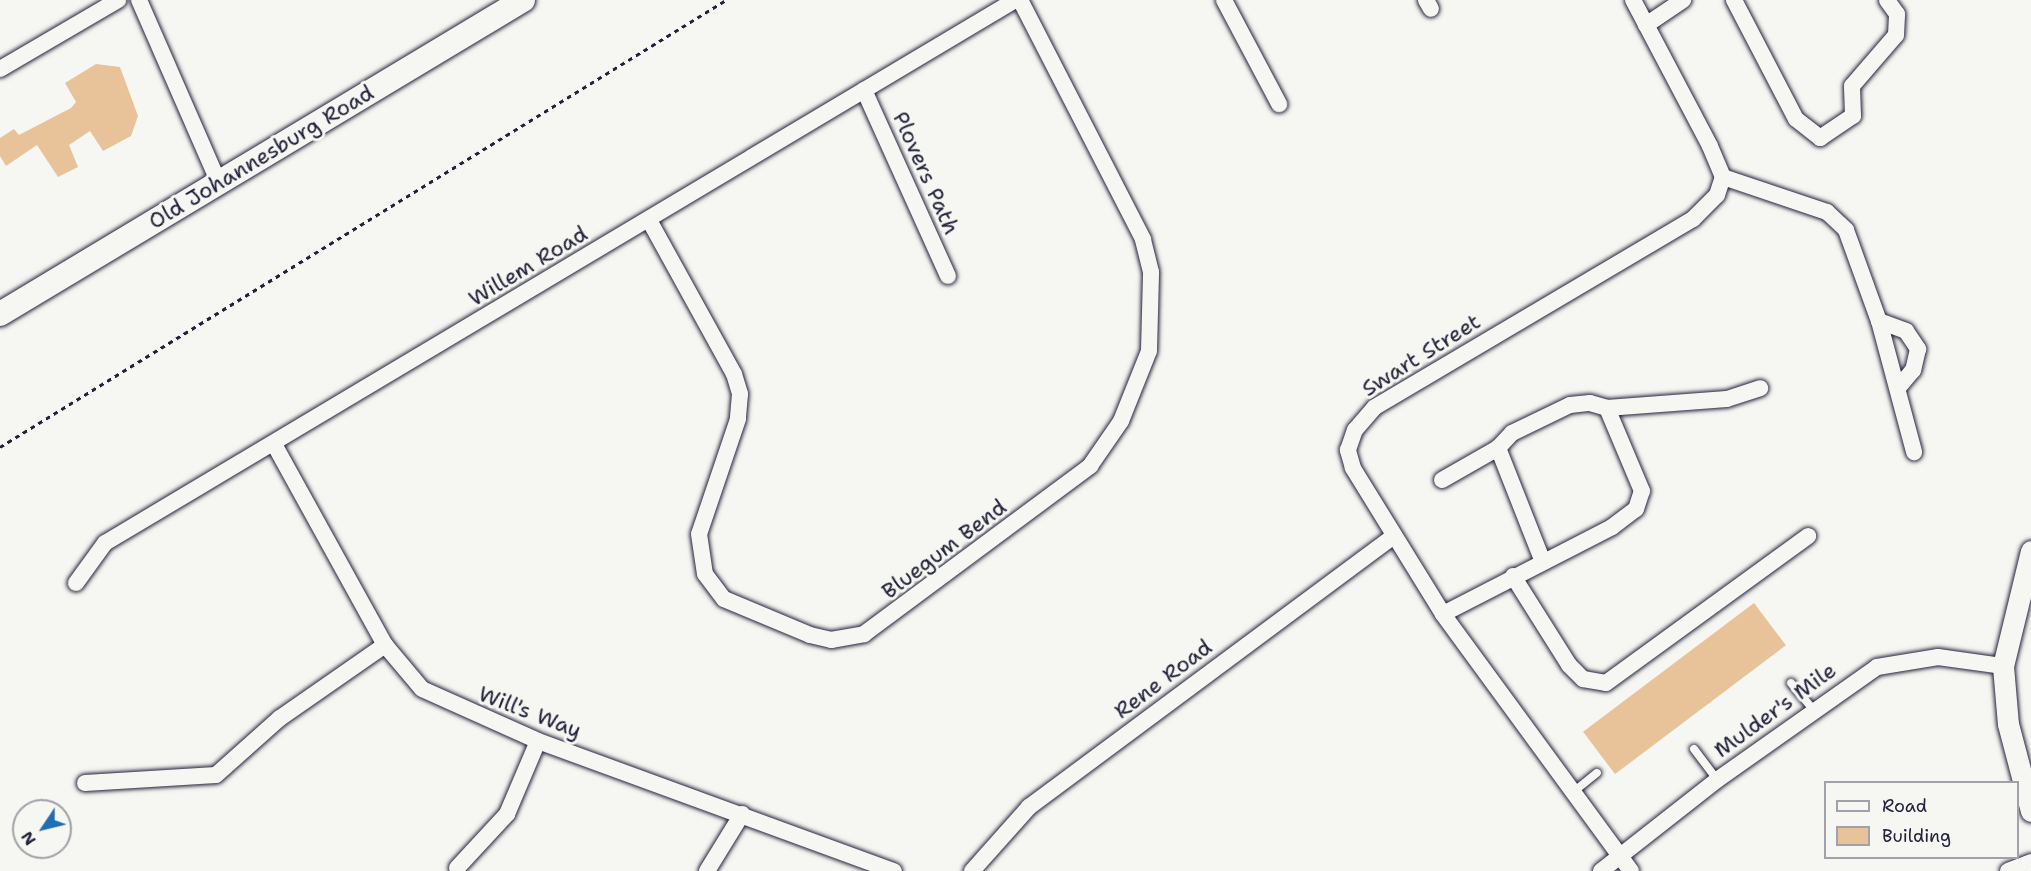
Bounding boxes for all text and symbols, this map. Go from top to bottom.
street label: Old Johannesburg Road [144,79,378,235]
street label: Plovers Path [887,108,965,238]
street label: Willem Road [464,220,592,312]
street label: Swart Street [1357,308,1485,402]
street label: Bluegum Bend [876,494,1012,604]
street label: Rene Road [1109,634,1217,724]
street label: Mulder's Mile [1709,657,1841,763]
street label: Will's Way [475,680,585,744]
legend [1824,781,2019,859]
text: Road [1882,794,1927,818]
north arrow [12,799,72,859]
text: Building [1882,824,1951,848]
text: N [16,827,41,850]

